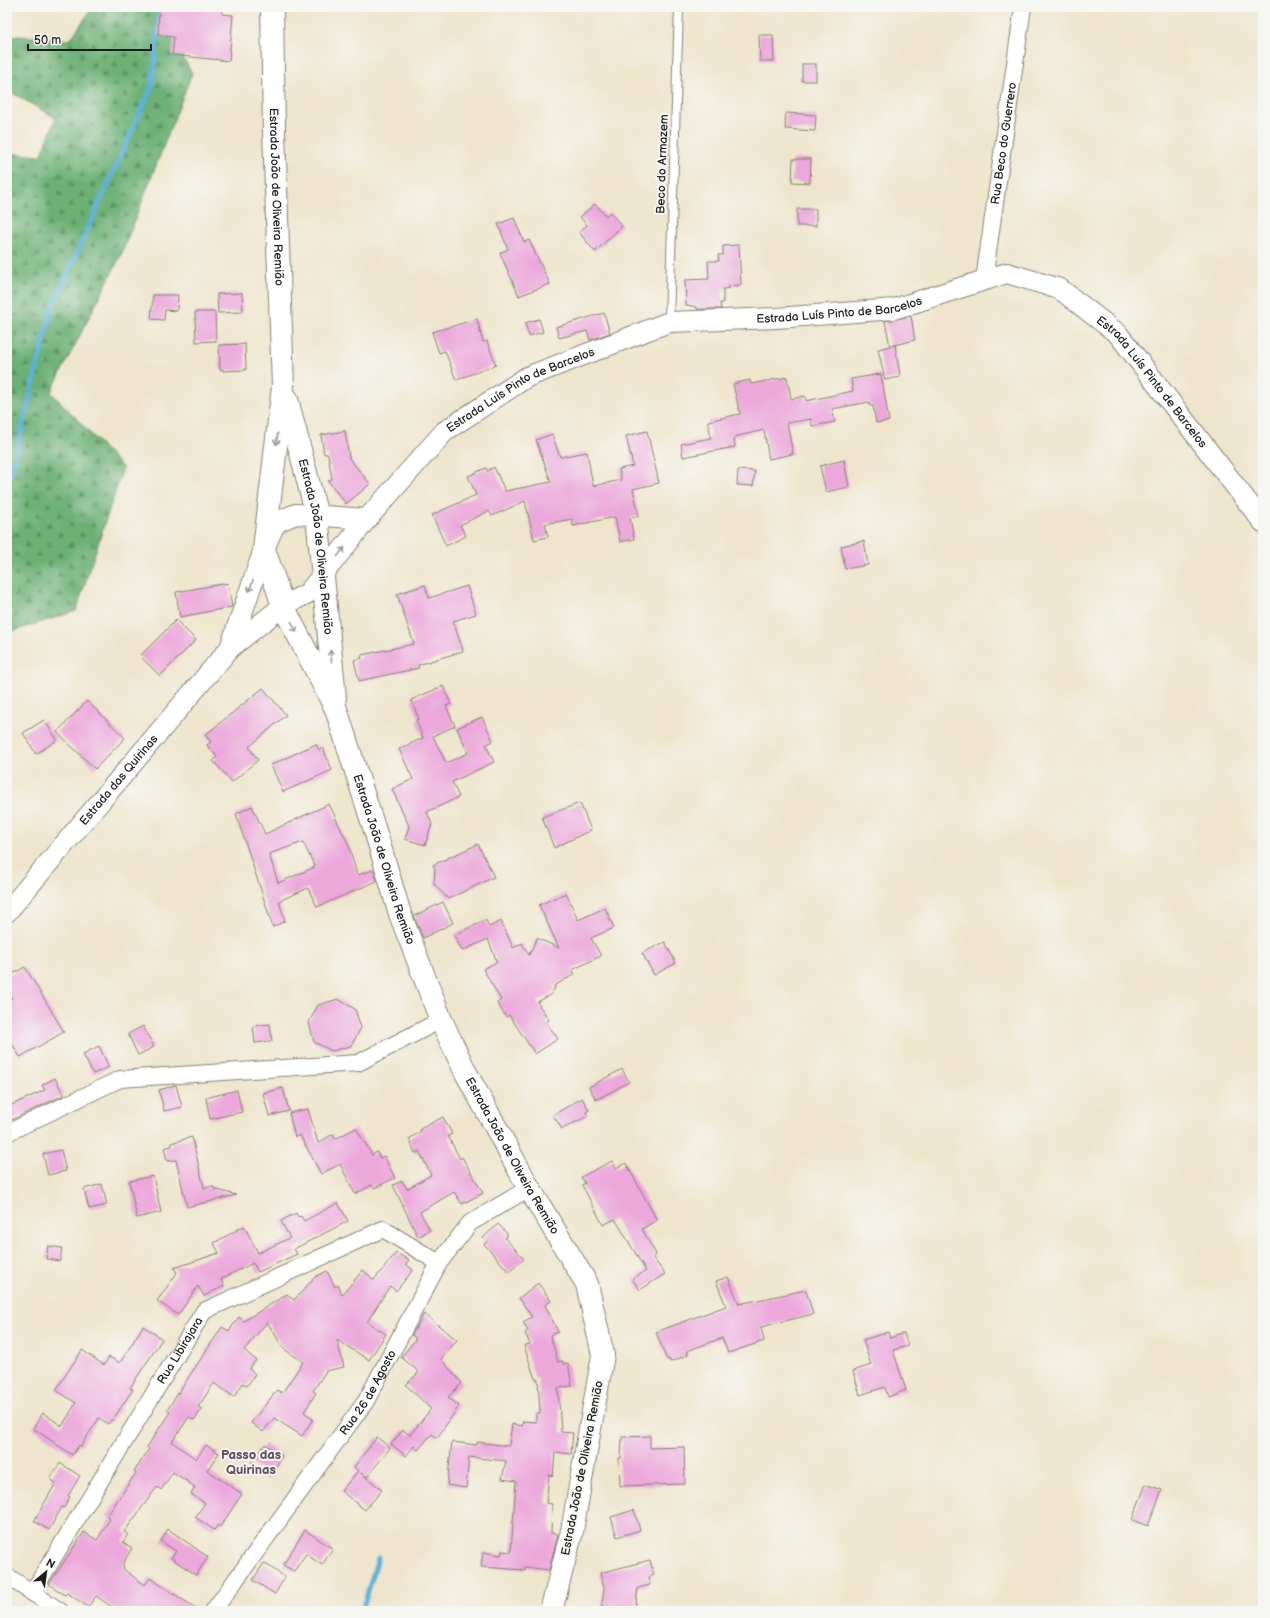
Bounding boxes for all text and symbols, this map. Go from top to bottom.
scale bar [28,26,151,52]
text: 50 m [34,33,61,48]
street label: Rua Beco do Guerrero [988,81,1020,206]
street label: Estrada João de Oliveira Remião [266,108,286,286]
street label: Beco do Armazem [653,114,672,214]
street label: Estrada Luís Pinto de Barcelos [756,294,924,327]
street label: Estrada Luís Pinto de Barcelos [1093,313,1210,451]
street label: Estrada Luís Pinto de Barcelos [444,345,597,436]
one-way arrow [273,432,281,445]
street label: Estrada João de Oliveira Remião [295,457,336,636]
one-way arrow [337,547,346,558]
one-way arrow [247,580,254,593]
one-way arrow [290,620,298,632]
one-way arrow [327,650,335,663]
street label: Estrada das Quirinas [77,732,161,828]
street label: Estrada João de Oliveira Remião [349,772,418,947]
street label: Estrada João de Oliveira Remião [462,1075,562,1237]
street label: Rua Libirajara [154,1314,207,1387]
street label: Rua 26 de Agosto [337,1347,400,1438]
street label: Estrada João de Oliveira Remião [558,1379,607,1557]
district label: Passo das Quirinas [221,1447,281,1478]
north arrow [26,1552,66,1592]
text: N [44,1556,57,1571]

